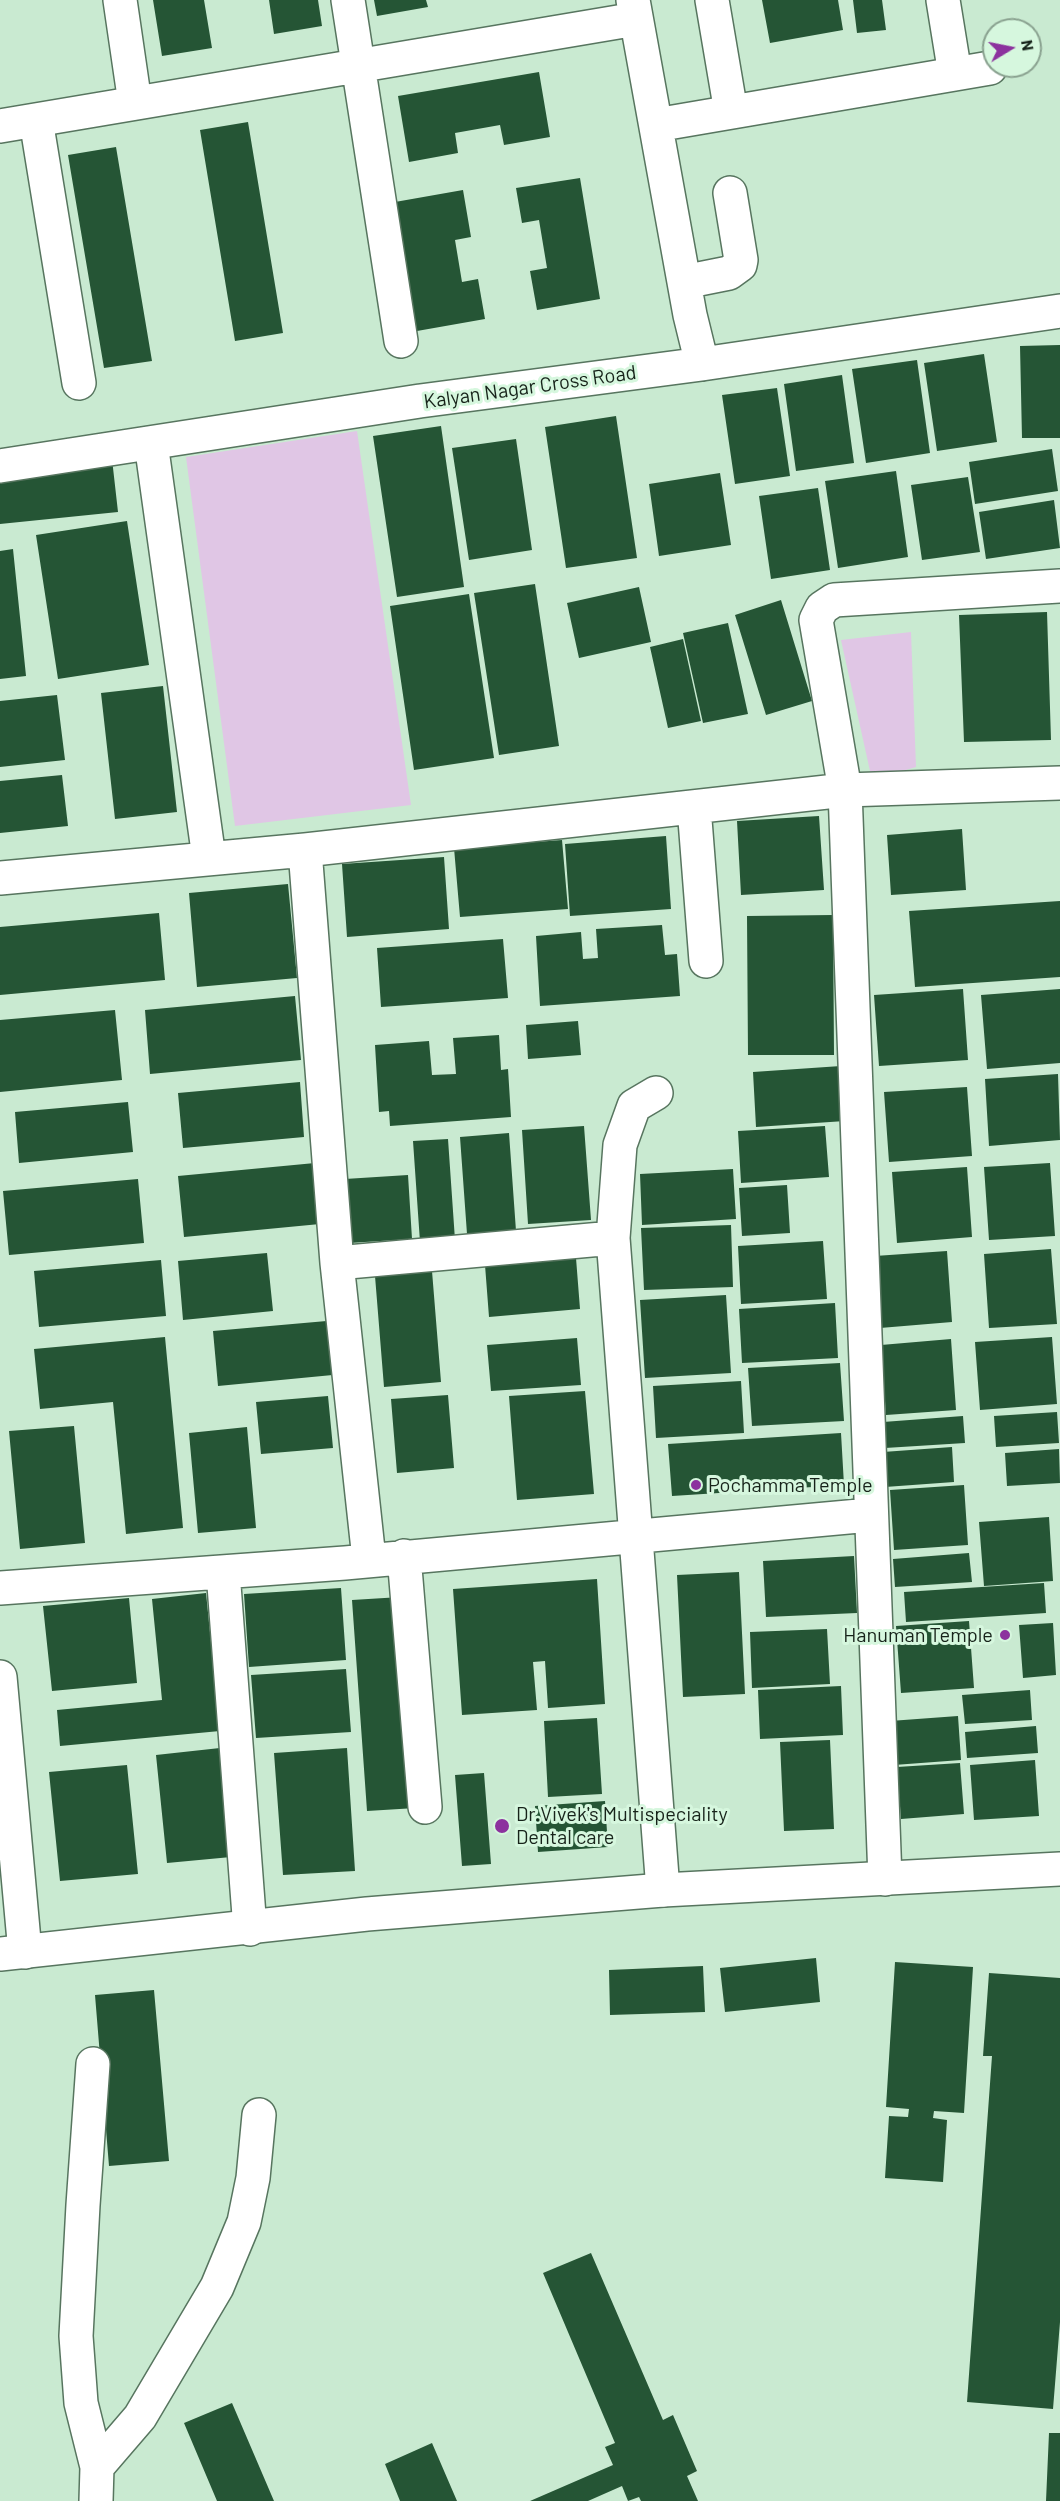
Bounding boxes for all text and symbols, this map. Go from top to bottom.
north arrow [982,18,1042,78]
text: N [1018,38,1039,52]
street label: Kalyan Nagar Cross Road [422,360,638,414]
place label: Pochamma Temple [708,1473,873,1497]
marker: Pochamma Temple [689,1478,703,1492]
place label: Hanuman Temple [843,1623,993,1647]
marker: Hanuman Temple [998,1628,1012,1642]
place label: Dr.Vivek's Multispeciality Dental care [516,1802,728,1849]
marker: Dr.Vivek's Multispeciality Dental care [493,1817,511,1835]

